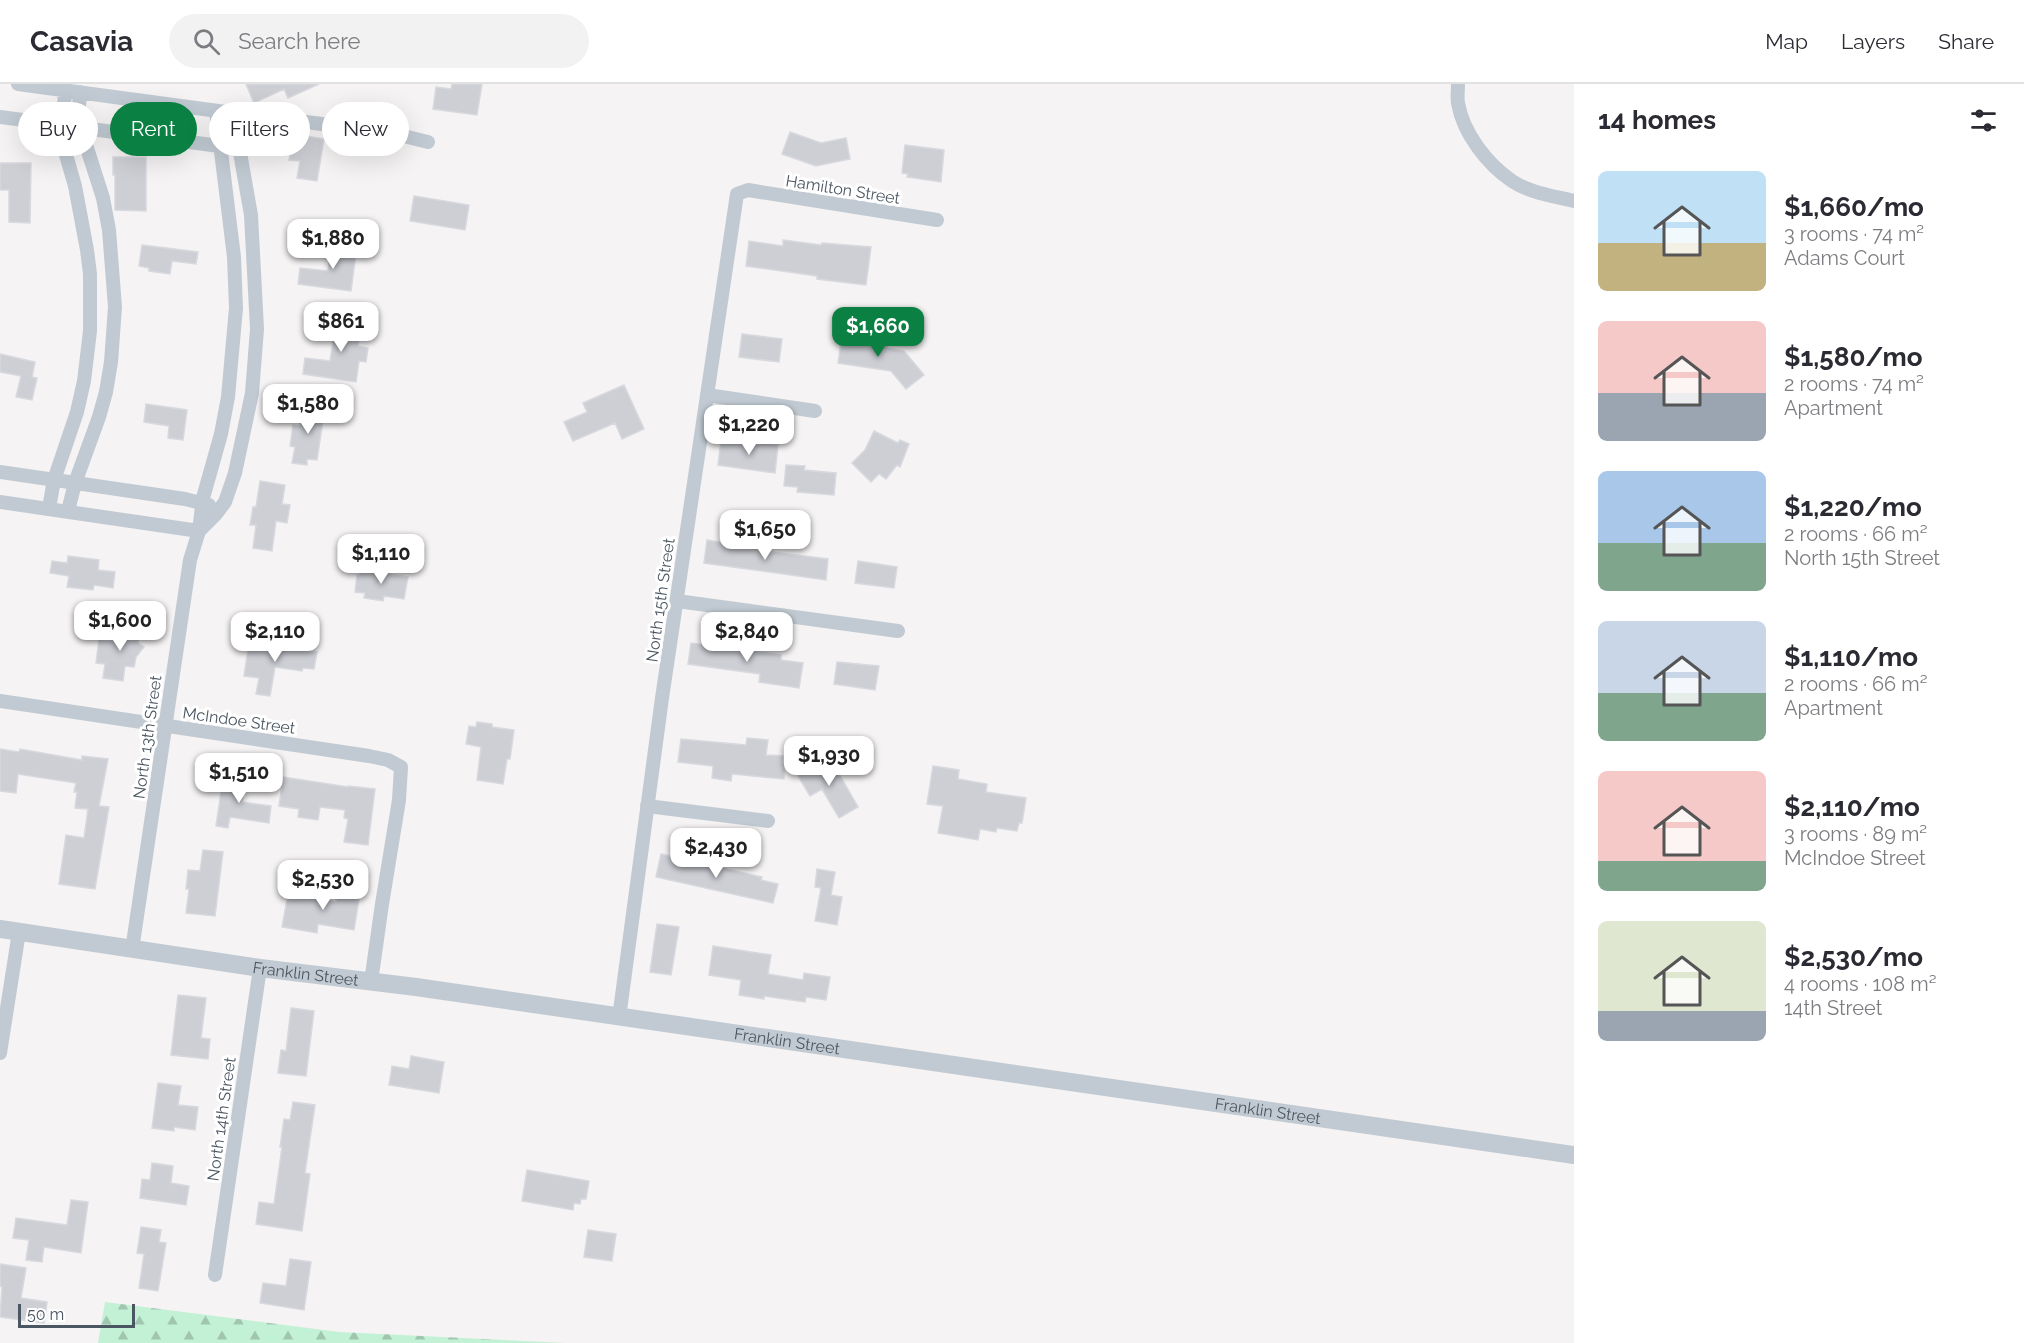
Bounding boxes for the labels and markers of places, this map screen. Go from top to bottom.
pin: $1,880 [284,219,382,270]
pin: $861 [305,302,377,353]
pin: $1,660 [829,307,927,358]
pin: $1,580 [259,384,357,435]
pin: $1,220 [700,405,798,456]
pin: $1,650 [716,510,814,561]
pin: $1,110 [332,534,430,585]
pin: $1,600 [71,601,169,652]
pin: $2,110 [226,612,324,663]
pin: $2,840 [698,612,796,663]
pin: $1,930 [780,736,878,787]
pin: $1,510 [190,753,288,804]
pin: $2,430 [667,828,765,879]
pin: $2,530 [274,860,372,911]

